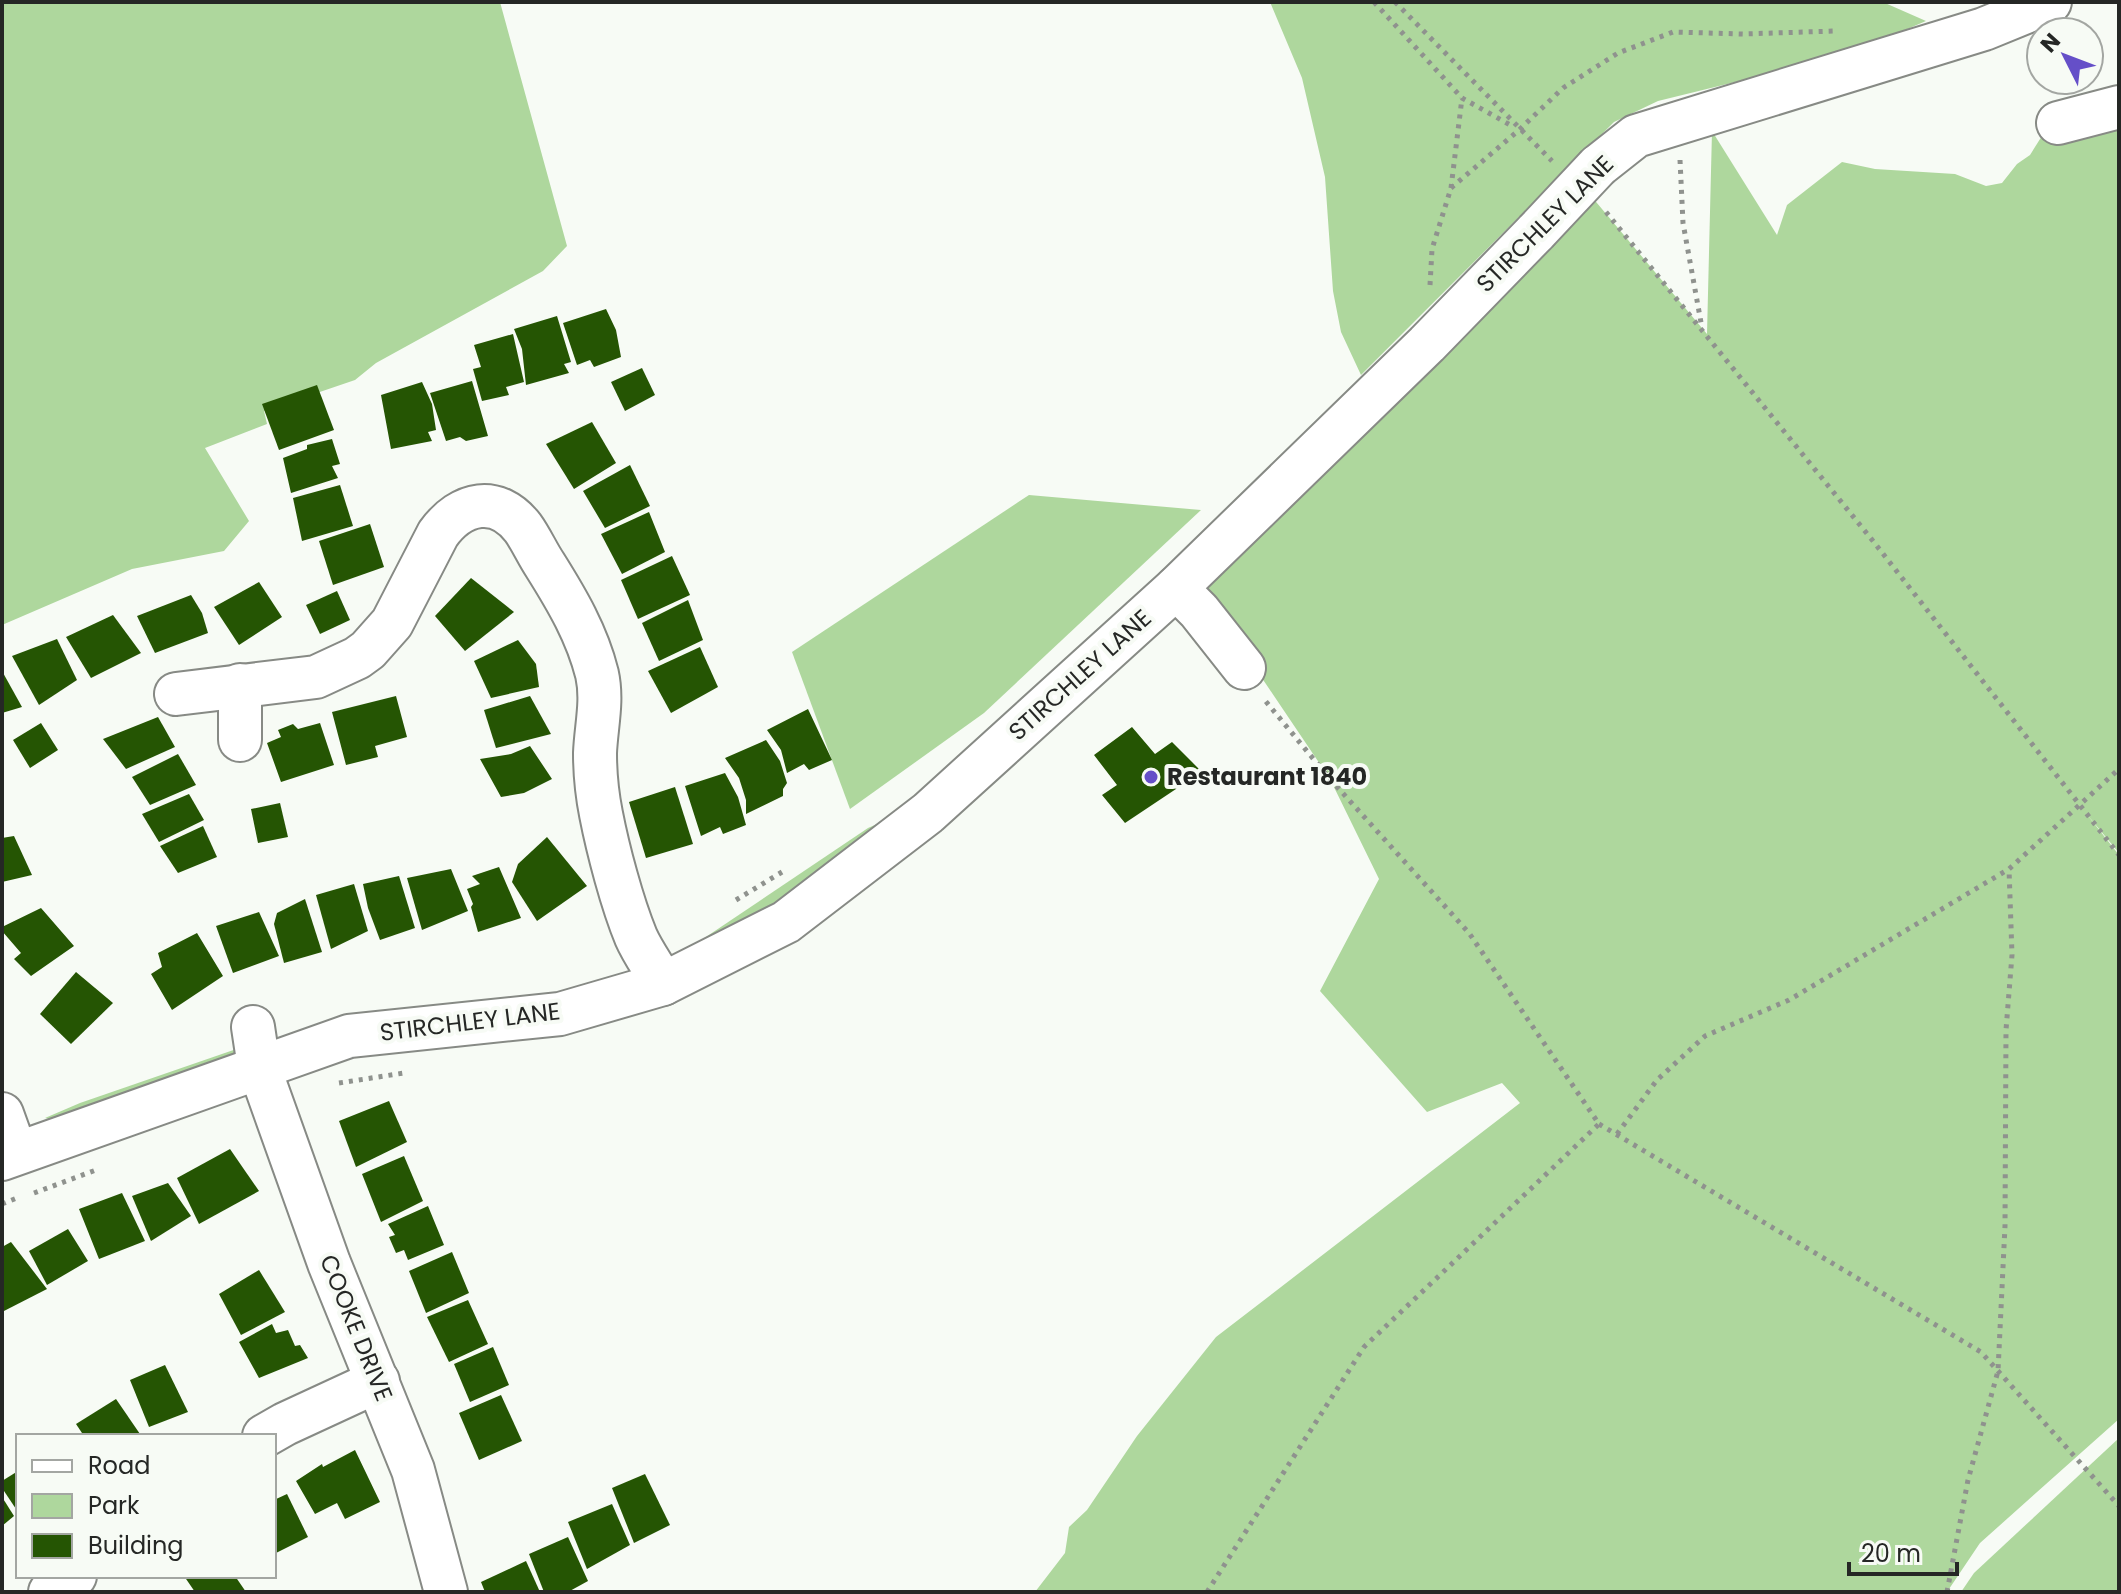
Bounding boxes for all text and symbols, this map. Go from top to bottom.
north arrow [2025,16,2105,96]
text: N [2033,26,2068,59]
street label: STIRCHLEY LANE [1469,148,1621,300]
street label: STIRCHLEY LANE [1001,602,1158,748]
place label: Restaurant 1840 [1167,760,1367,793]
marker: Restaurant 1840 [1142,768,1160,786]
street label: STIRCHLEY LANE [378,994,562,1049]
street label: COOKE DRIVE [312,1250,401,1406]
legend [16,1434,276,1578]
text: Road [88,1449,150,1482]
text: Park [88,1489,140,1522]
scale bar [1849,1526,1957,1576]
text: Building [88,1529,184,1562]
text: 20 m [1861,1537,1921,1570]

